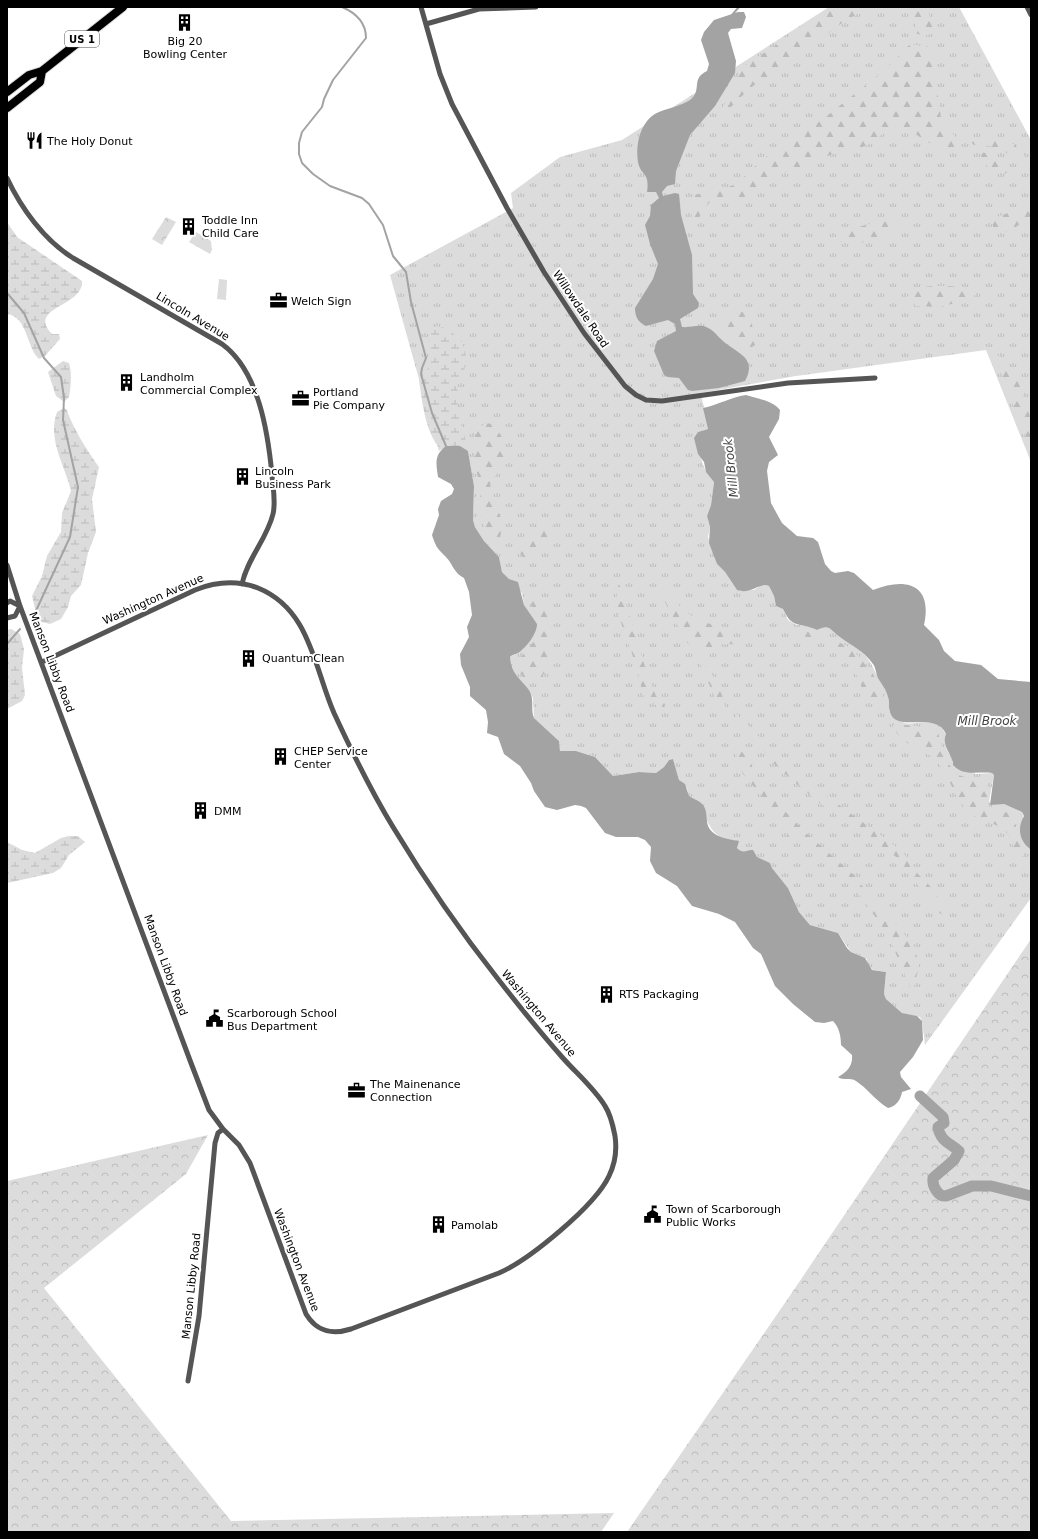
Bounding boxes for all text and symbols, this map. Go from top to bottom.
building icon: Big 20 Bowling Center [175,13,195,33]
road number: US 1 [65,31,99,47]
place label: Big 20 Bowling Center [143,35,227,61]
restaurant icon: The Holy Donut [24,131,44,151]
place label: The Holy Donut [46,135,133,148]
place label: Toddle Inn Child Care [201,214,259,240]
building icon: Toddle Inn Child Care [179,216,199,236]
street label: Willowdale Road [550,268,611,350]
street label: Lincoln Avenue [154,289,232,344]
office icon: Welch Sign [268,291,288,311]
place label: Welch Sign [291,295,352,308]
place label: Landholm Commercial Complex [140,371,258,397]
building icon: Landholm Commercial Complex [117,373,137,393]
place label: Portland Pie Company [313,386,386,412]
office icon: Portland Pie Company [290,388,310,408]
water label: Mill Brook [721,437,741,498]
place label: Lincoln Business Park [255,465,331,491]
building icon: Lincoln Business Park [232,467,252,487]
street label: Washington Avenue [101,571,206,628]
street label: Manson Libby Road [26,610,77,714]
building icon: QuantumClean [239,648,259,668]
place label: QuantumClean [262,652,345,665]
water label: Mill Brook [958,714,1018,728]
place label: CHEP Service Center [294,745,368,771]
building icon: CHEP Service Center [271,747,291,767]
building icon: DMM [191,801,211,821]
place label: DMM [214,805,241,818]
street label: Manson Libby Road [141,913,190,1018]
street label: Washington Avenue [499,967,579,1059]
building icon: RTS Packaging [596,984,616,1004]
place label: RTS Packaging [619,988,699,1001]
place label: Scarborough School Bus Department [227,1007,337,1033]
public building icon: Scarborough School Bus Department [204,1009,224,1029]
place label: The Mainenance Connection [369,1078,461,1104]
office icon: The Mainenance Connection [347,1080,367,1100]
place label: Town of Scarborough Public Works [665,1203,781,1229]
public building icon: Town of Scarborough Public Works [643,1205,663,1225]
street label: Washington Avenue [271,1207,322,1314]
building icon: Pamolab [428,1215,448,1235]
place label: Pamolab [451,1219,498,1232]
street label: Manson Libby Road [179,1232,204,1340]

